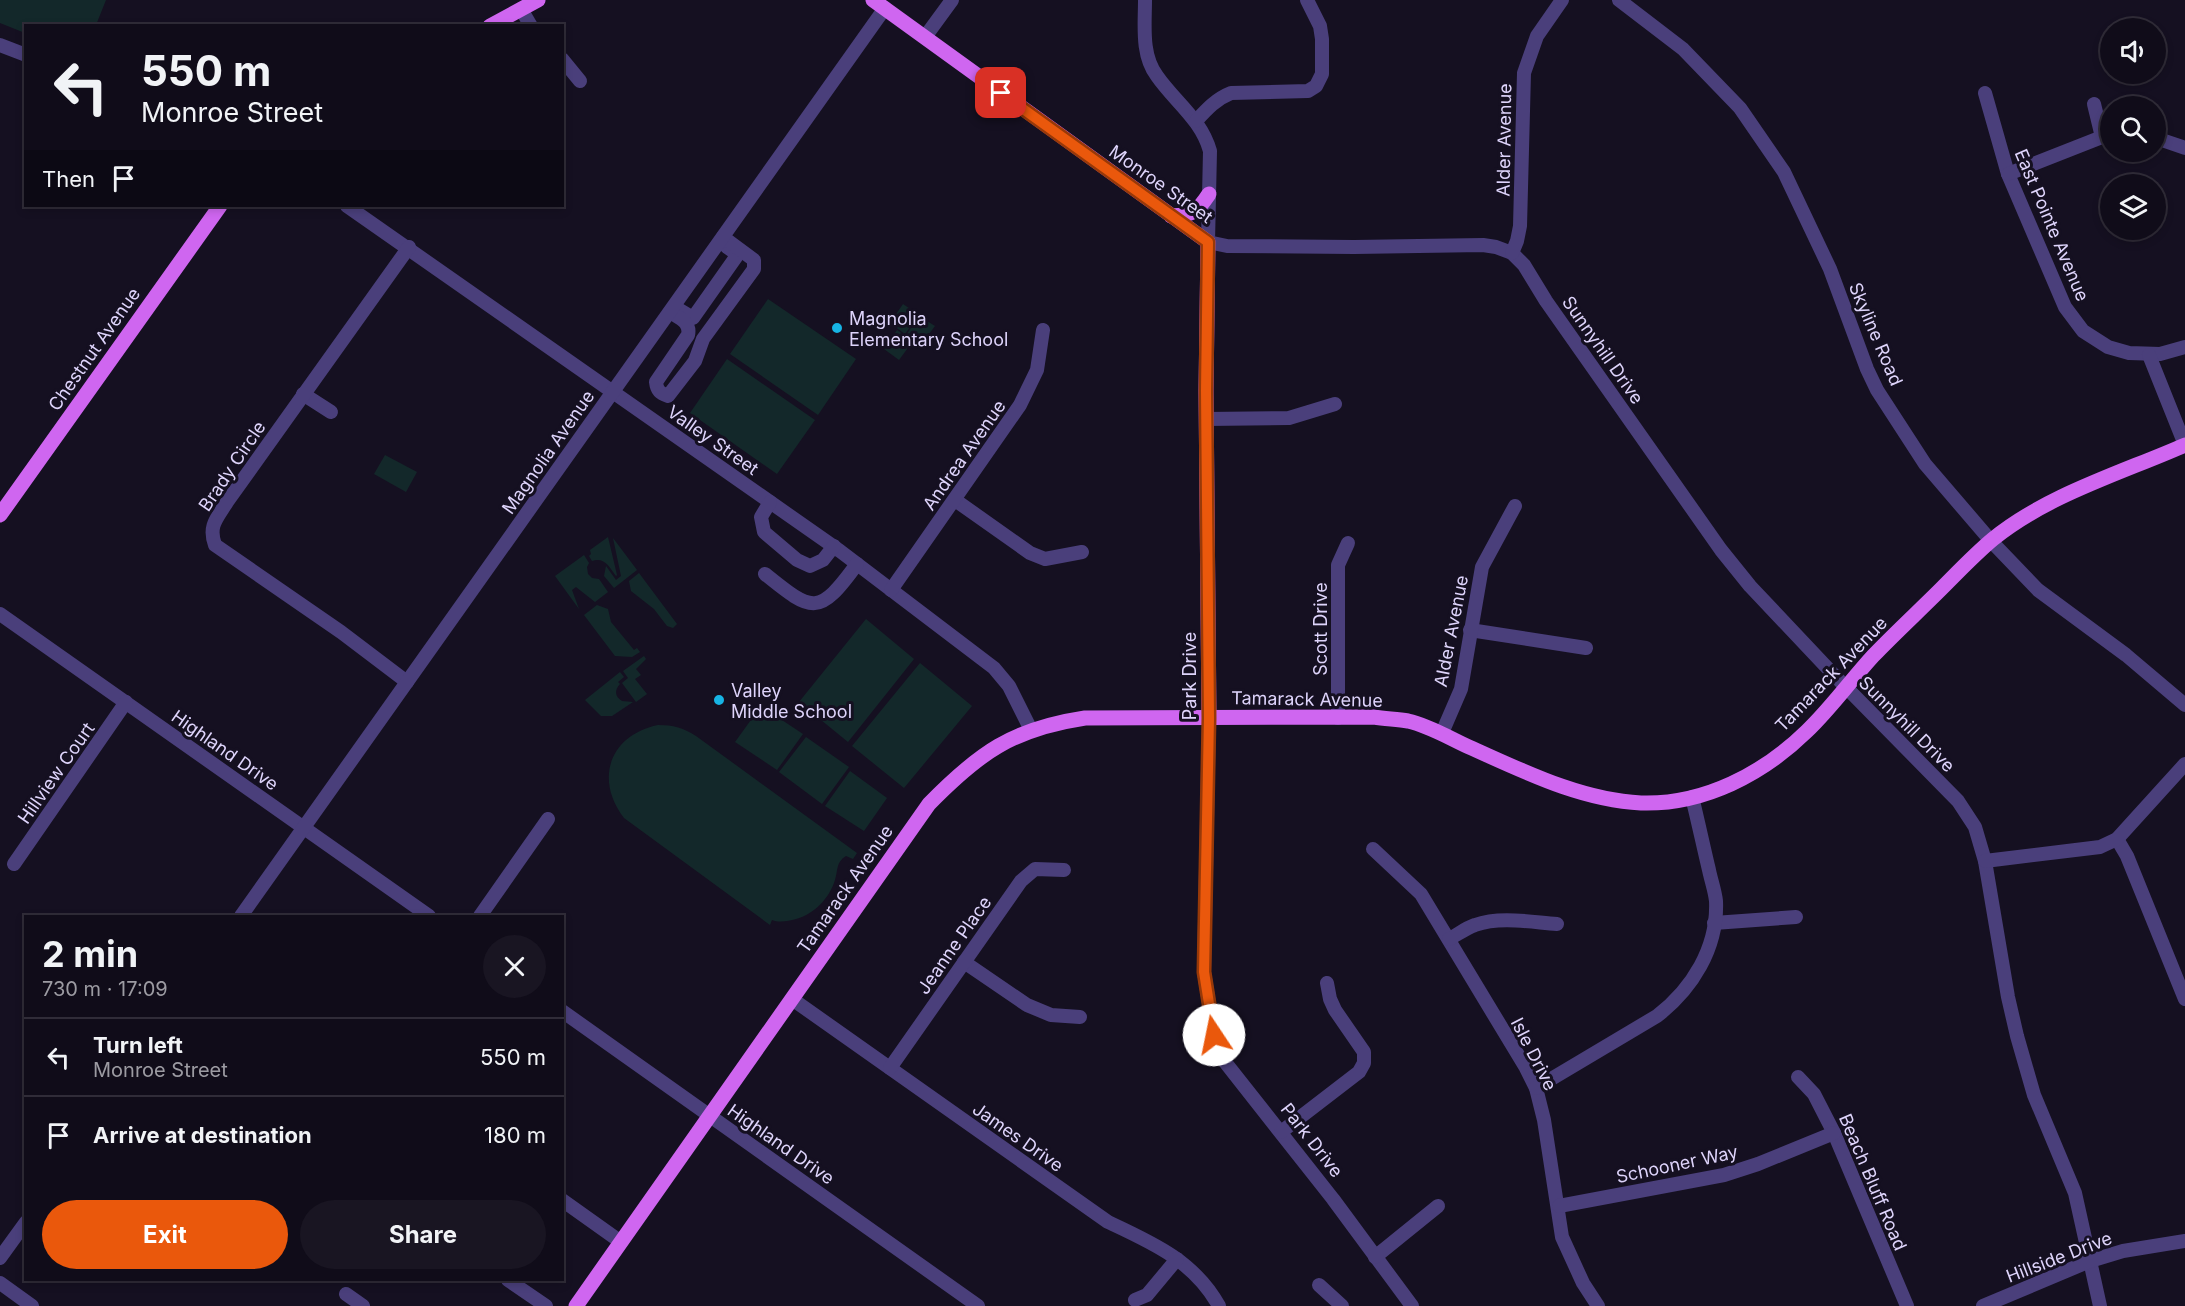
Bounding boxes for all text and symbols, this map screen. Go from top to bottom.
map controls [2100,18,2166,240]
button: sound [2100,18,2166,84]
text: 550 m [141,45,271,96]
icon: left [42,48,120,126]
pin [975,67,1026,118]
icon: arrive [984,76,1017,109]
street label: Alder Avenue [1493,83,1515,197]
text: Monroe Street [141,96,323,129]
button: search [2100,96,2166,162]
street label: Monroe Street [1105,141,1217,227]
street label: East Pointe Avenue [2010,146,2094,304]
icon: arrive [107,162,140,195]
text: Then [42,166,95,192]
button: layers [2100,174,2166,240]
street label: Skyline Road [1845,279,1907,389]
street label: Chestnut Avenue [44,284,144,414]
street label: Sunnyhill Drive [1558,292,1648,408]
place label: Magnolia Elementary School [849,308,1008,350]
marker: Magnolia Elementary School [830,321,844,335]
street label: Magnolia Avenue [498,386,598,518]
street label: Andrea Avenue [918,396,1010,514]
street label: Valley Street [663,401,763,479]
street label: Brady Circle [194,417,270,515]
street label: Alder Avenue [1430,573,1472,689]
street label: Scott Drive [1310,582,1331,676]
street label: Tamarack Avenue [1771,612,1891,736]
street label: Park Drive [1179,632,1200,720]
street label: Sunnyhill Drive [1855,672,1959,776]
place label: Valley Middle School [731,680,852,722]
street label: Tamarack Avenue [1231,687,1383,711]
marker: Valley Middle School [712,693,726,707]
street label: Highland Drive [168,705,282,795]
street label: Hillview Court [13,718,99,828]
street label: Tamarack Avenue [793,821,897,957]
street label: Jeanne Place [913,892,995,998]
text: 2 min [42,932,138,976]
button: close [483,935,546,998]
text: 730 m · 17:09 [42,977,168,1001]
position arrow [1182,1003,1246,1067]
street label: Isle Drive [1507,1014,1561,1094]
text: Turn left [93,1032,183,1058]
icon: left [42,1041,75,1074]
text: 550 m [480,1044,546,1070]
text: Monroe Street [93,1058,228,1082]
street label: James Drive [969,1098,1067,1176]
street label: Highland Drive [724,1099,838,1189]
street label: Park Drive [1277,1099,1347,1181]
street label: Beach Bluff Road [1835,1110,1911,1254]
icon: arrive [42,1119,75,1152]
text: Arrive at destination [93,1122,312,1148]
text: 180 m [484,1122,546,1148]
street label: Schooner Way [1614,1141,1740,1187]
button: Exit [42,1200,288,1269]
button: Share [300,1200,546,1269]
street label: Hillside Drive [2003,1227,2115,1287]

